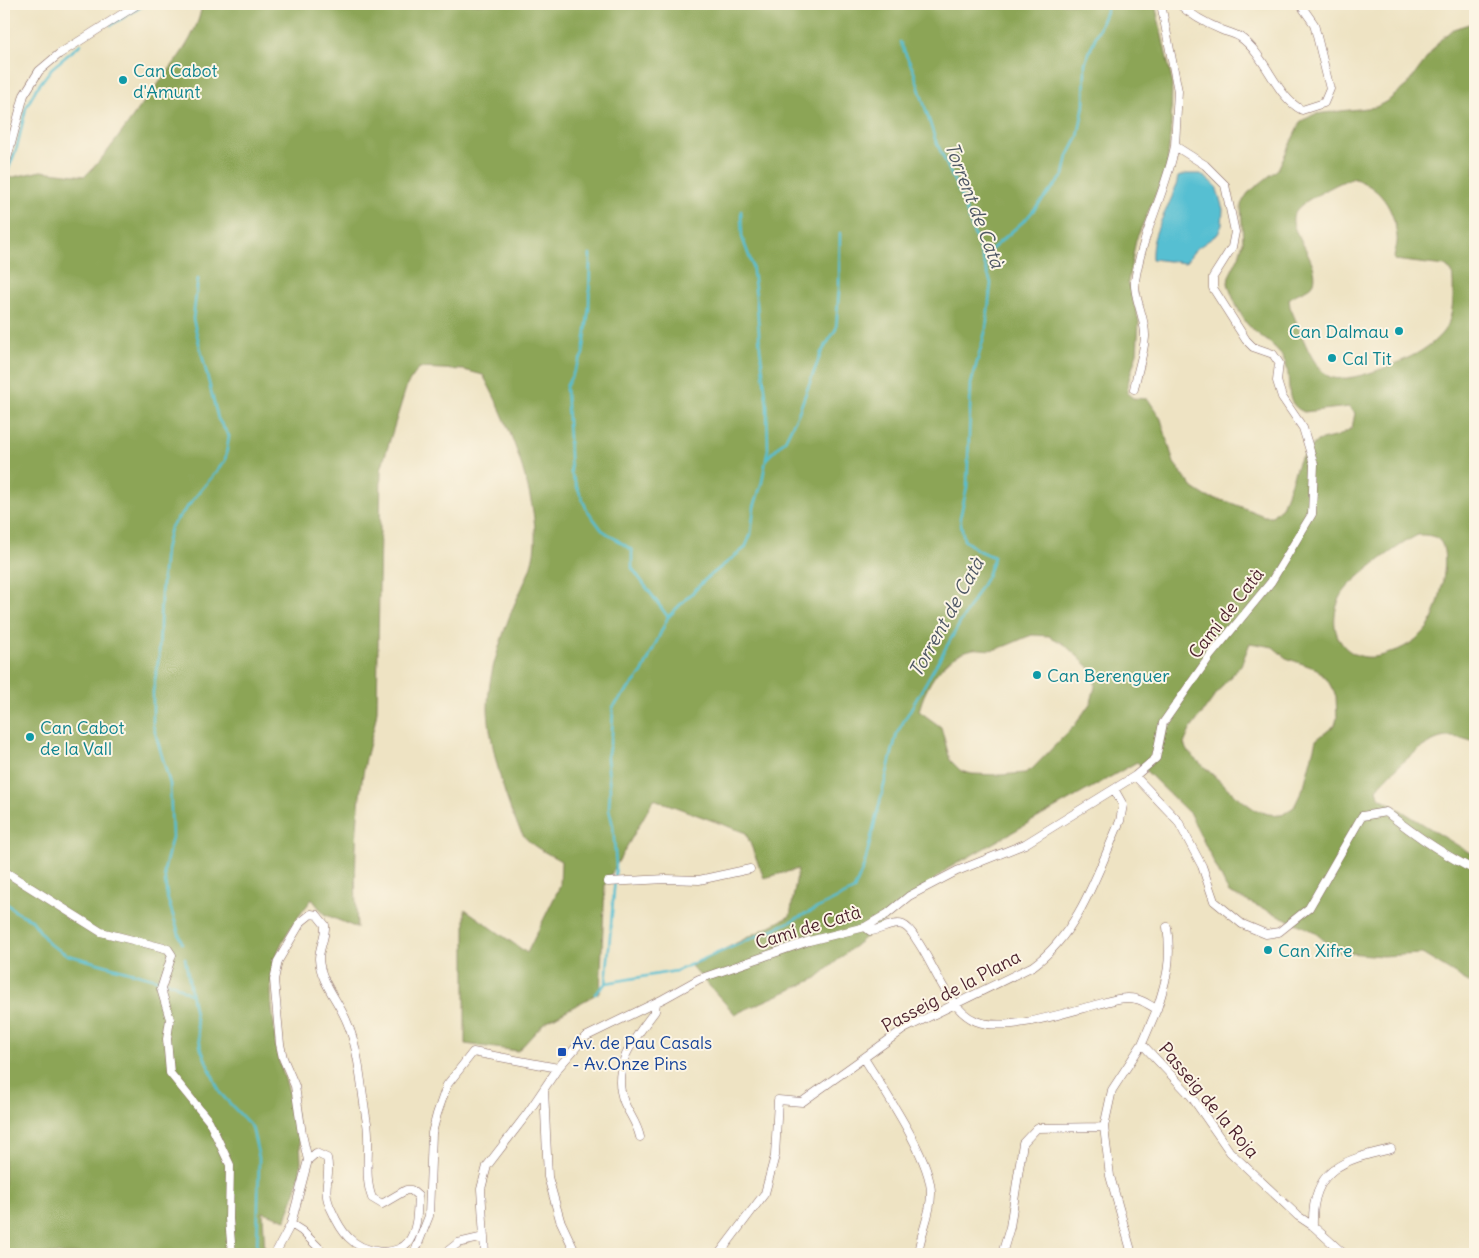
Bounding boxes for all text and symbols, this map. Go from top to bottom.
place label: Can Cabot d'Amunt [133,59,218,103]
marker: Can Cabot d'Amunt [117,74,129,86]
water label: Torrent de Catà [940,139,1010,272]
place label: Can Dalmau [1289,320,1389,343]
marker: Can Dalmau [1393,325,1405,337]
place label: Cal Tit [1342,347,1392,370]
marker: Cal Tit [1326,352,1338,364]
water label: Torrent de Catà [903,552,989,681]
street label: Camí de Catà [1183,563,1269,663]
place label: Can Berenguer [1047,664,1170,687]
marker: Can Berenguer [1031,669,1043,681]
place label: Can Cabot de la Vall [40,716,125,760]
marker: Can Cabot de la Vall [24,731,36,743]
street label: Camí de Catà [753,900,863,954]
place label: Can Xifre [1278,939,1352,962]
marker: Can Xifre [1262,944,1274,956]
street label: Passeig de la Plana [878,945,1024,1037]
place label: Av. de Pau Casals - Av.Onze Pins [572,1031,712,1075]
street label: Passeig de la Roja [1154,1037,1264,1163]
marker: Av. de Pau Casals - Av.Onze Pins [556,1046,568,1058]

